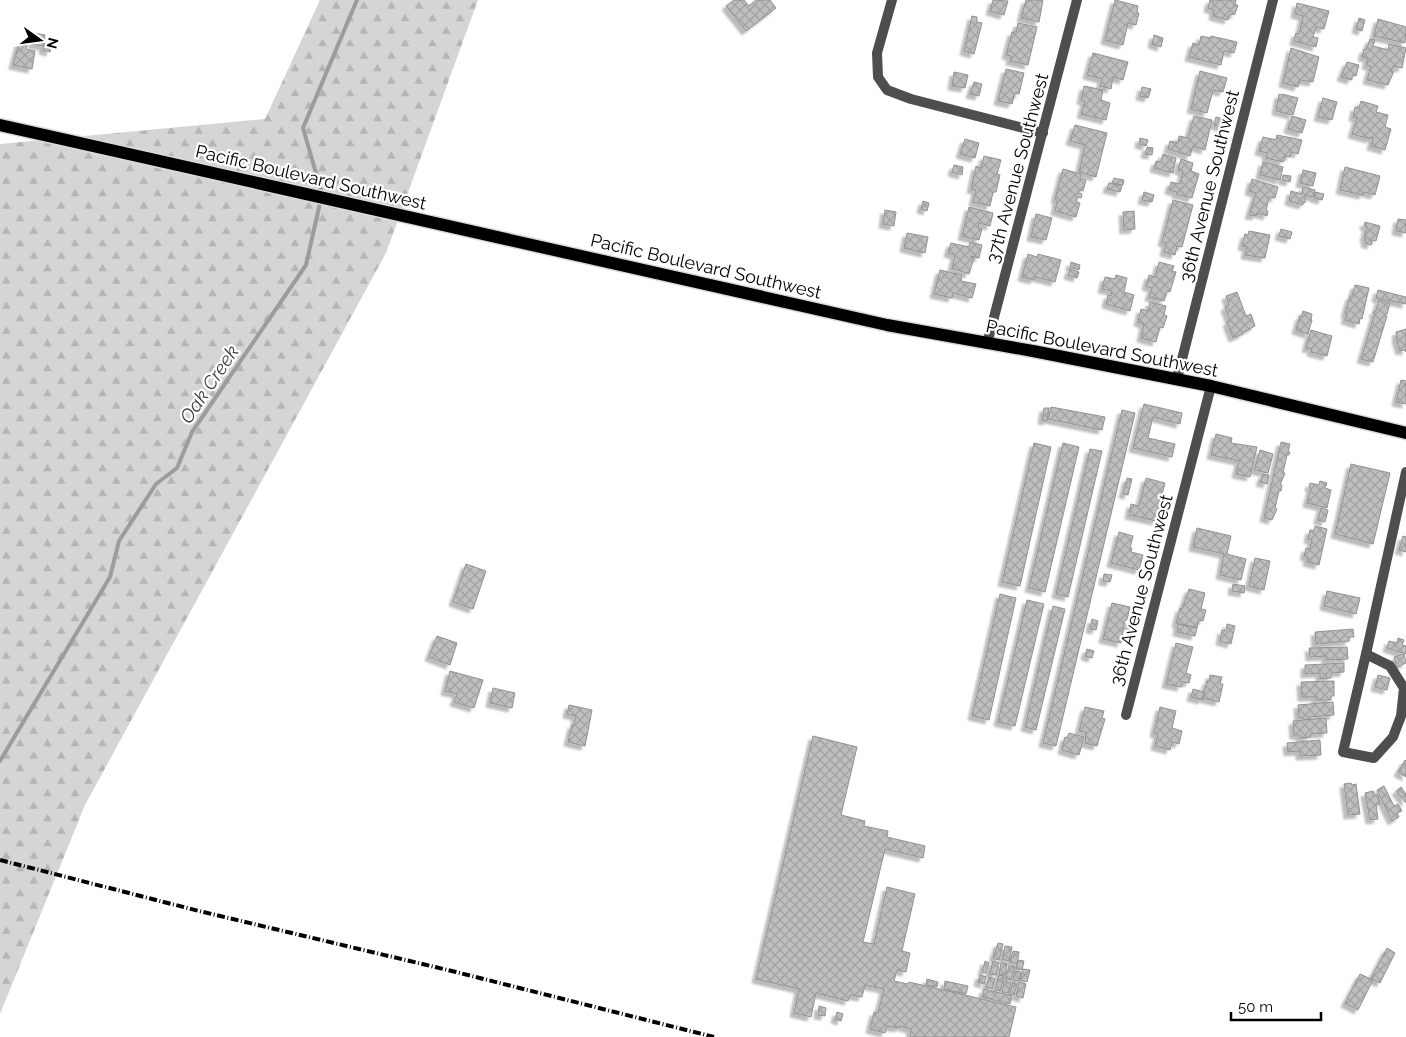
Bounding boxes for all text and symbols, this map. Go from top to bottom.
north arrow [15,15,65,65]
text: N [44,36,62,50]
street label: 37th Avenue Southwest [982,71,1052,265]
street label: 36th Avenue Southwest [1175,88,1243,284]
street label: Pacific Boulevard Southwest [194,140,428,214]
street label: Pacific Boulevard Southwest [589,229,823,303]
street label: Pacific Boulevard Southwest [984,315,1220,381]
water label: Oak Creek [175,341,243,427]
street label: 36th Avenue Southwest [1105,492,1177,688]
scale bar [1231,990,1321,1022]
text: 50 m [1238,998,1273,1016]

